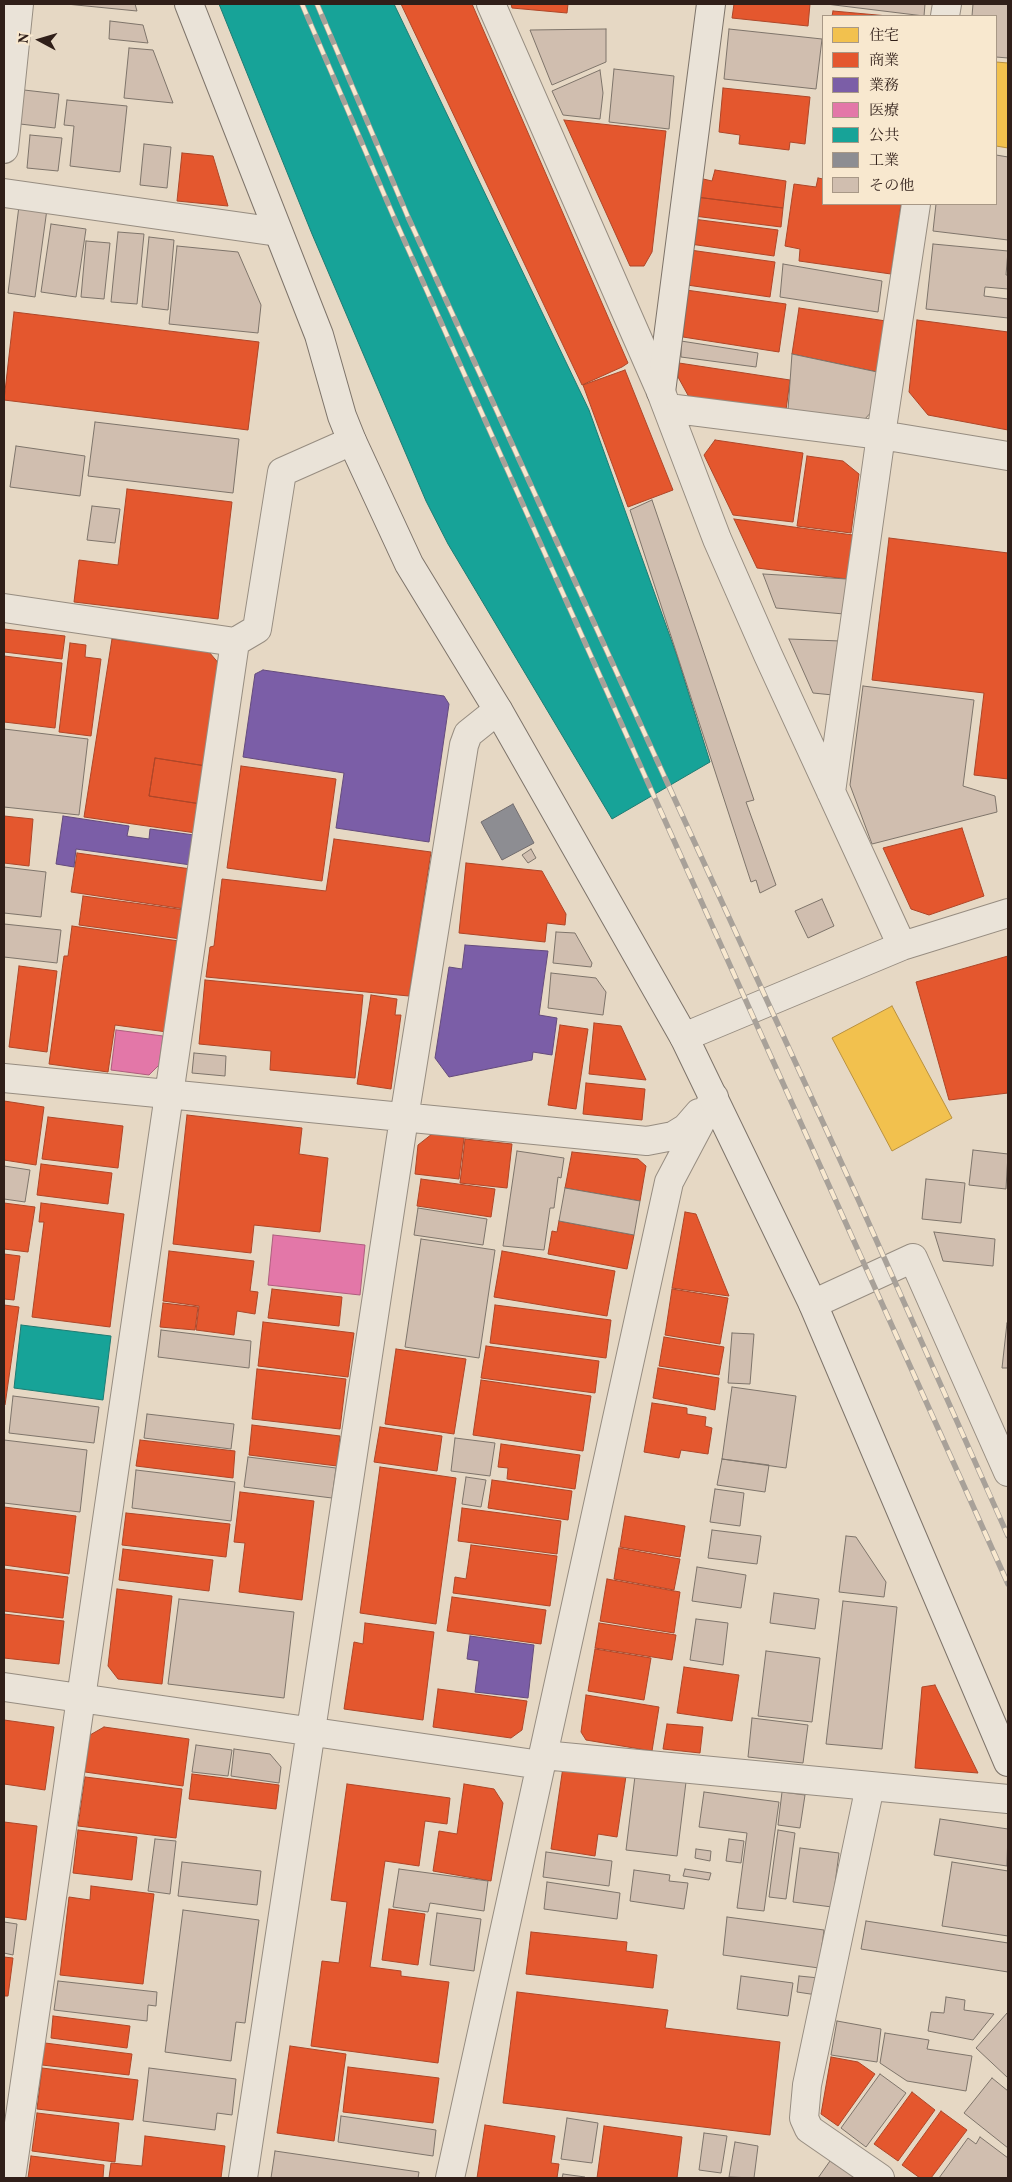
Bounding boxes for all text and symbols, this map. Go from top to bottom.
north arrow [15,15,65,65]
legend [822,15,997,205]
text: 住宅 [869,26,899,47]
text: N [15,32,35,44]
text: 商業 [869,51,899,72]
text: 業務 [869,76,899,97]
text: 医療 [869,101,899,122]
text: 公共 [869,126,899,147]
text: 工業 [869,151,899,172]
text: その他 [869,176,914,197]

